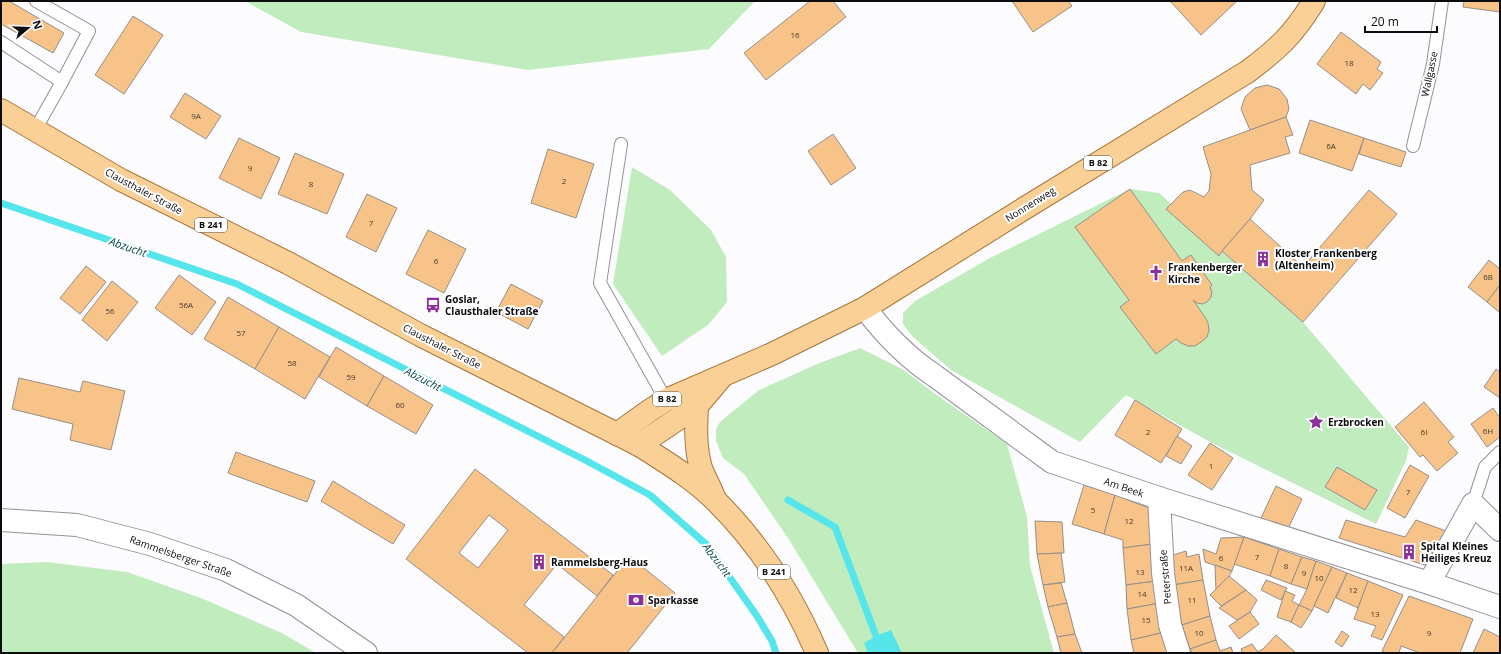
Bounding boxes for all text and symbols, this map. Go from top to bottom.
north arrow [8,8,48,48]
scale bar [1365,8,1437,34]
text: 20 m [1371,13,1399,30]
text: N [29,18,46,31]
house number: 16 [790,29,800,40]
street label: Wallgasse [1417,50,1441,98]
house number: 18 [1344,57,1354,68]
house number: 9A [191,110,202,121]
house number: 6A [1326,140,1337,151]
road number: B 82 [1084,156,1112,170]
house number: 9 [248,162,253,173]
street label: Clausthaler Straße [103,165,186,218]
house number: 2 [562,175,567,186]
house number: 8 [309,178,314,189]
street label: Nonnenweg [1002,183,1058,225]
house number: 7 [369,217,374,228]
road number: B 241 [195,218,227,232]
water label: Abzucht [106,233,149,260]
place label: Kloster Frankenberg (Altenheim) [1275,246,1377,272]
building icon: Kloster Frankenberg (Altenheim) [1254,250,1272,268]
house number: 6 [434,255,439,266]
place label: Frankenberger Kirche [1168,260,1243,286]
church icon: Frankenberger Kirche [1147,264,1165,282]
house number: 6B [1483,271,1493,282]
place label: Goslar, Clausthaler Straße [445,292,539,318]
bus stop icon: Goslar, Clausthaler Straße [424,296,442,314]
house number: 56A [179,299,194,310]
house number: 56 [105,305,115,316]
street label: Clausthaler Straße [401,320,484,372]
house number: 57 [236,327,246,338]
house number: 58 [287,357,297,368]
water label: Abzucht [402,363,444,394]
house number: 59 [346,371,356,382]
road number: B 82 [653,392,681,406]
house number: 60 [395,399,405,410]
place icon: Erzbrocken [1307,413,1325,431]
place label: Erzbrocken [1328,415,1384,429]
house number: 6H [1483,425,1493,436]
house number: 2 [1146,426,1151,437]
house number: 6I [1421,426,1427,437]
house number: 1 [1209,460,1213,471]
street label: Am Beek [1102,474,1146,501]
house number: 7 [1406,486,1411,497]
house number: 5 [1091,504,1096,515]
house number: 12 [1124,515,1134,526]
street label: Rammelsberger Straße [128,532,234,580]
water label: Abzucht [699,539,735,580]
place label: Spital Kleines Heiliges Kreuz [1421,539,1492,565]
building icon: Spital Kleines Heiliges Kreuz [1400,543,1418,561]
street label: Peterstraße [1156,549,1174,605]
house number: 7 [1255,551,1260,562]
house number: 6 [1219,552,1224,563]
building icon: Rammelsberg-Haus [530,553,548,571]
place label: Rammelsberg-Haus [551,555,648,569]
house number: 8 [1284,560,1289,571]
house number: 11A [1179,562,1194,573]
road number: B 241 [758,565,790,579]
house number: 13 [1135,566,1145,577]
house number: 9 [1302,567,1307,578]
house number: 10 [1314,572,1324,583]
house number: 12 [1348,584,1358,595]
house number: 14 [1137,588,1147,599]
bank icon: Sparkasse [627,591,645,609]
place label: Sparkasse [648,593,699,607]
house number: 11 [1187,594,1197,605]
house number: 13 [1370,608,1380,619]
house number: 15 [1141,614,1151,625]
house number: 10 [1194,627,1204,638]
house number: 9 [1427,627,1432,638]

